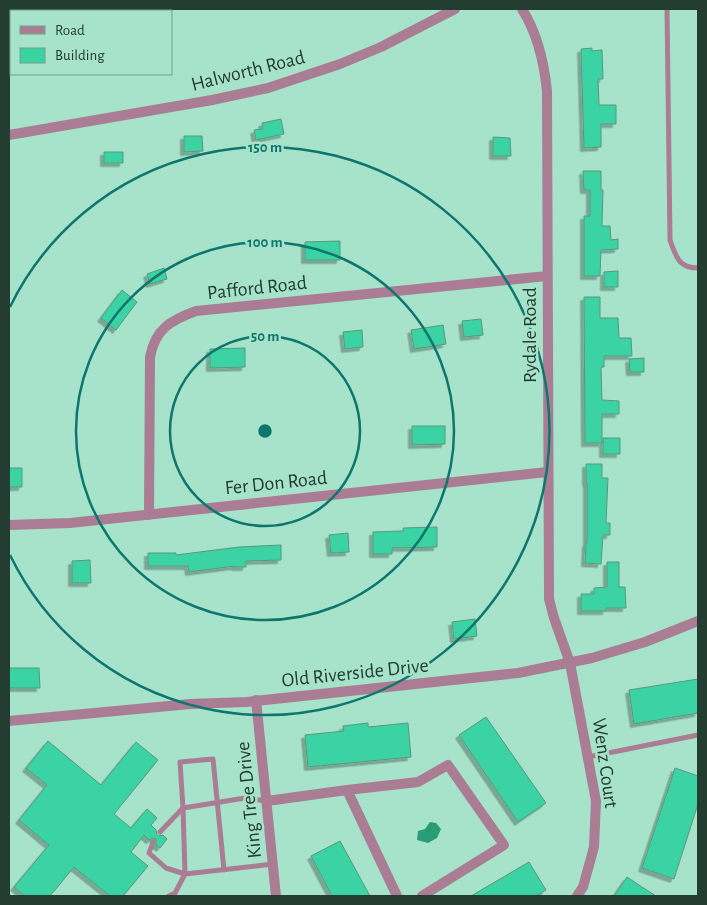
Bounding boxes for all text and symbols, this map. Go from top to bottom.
legend [10,10,172,75]
text: Road [55,23,85,38]
street label: Halworth Road [189,47,307,95]
text: Building [55,48,105,63]
text: 150 m [248,140,282,155]
text: 100 m [247,235,283,250]
street label: Pafford Road [206,273,308,303]
street label: Rydale Road [520,287,540,383]
text: 50 m [251,329,279,344]
centre of rings [256,422,274,440]
street label: Fer Don Road [224,468,328,498]
street label: Old Riverside Drive [280,655,430,691]
street label: Wenz Court [589,717,621,810]
street label: King Tree Drive [233,741,265,859]

